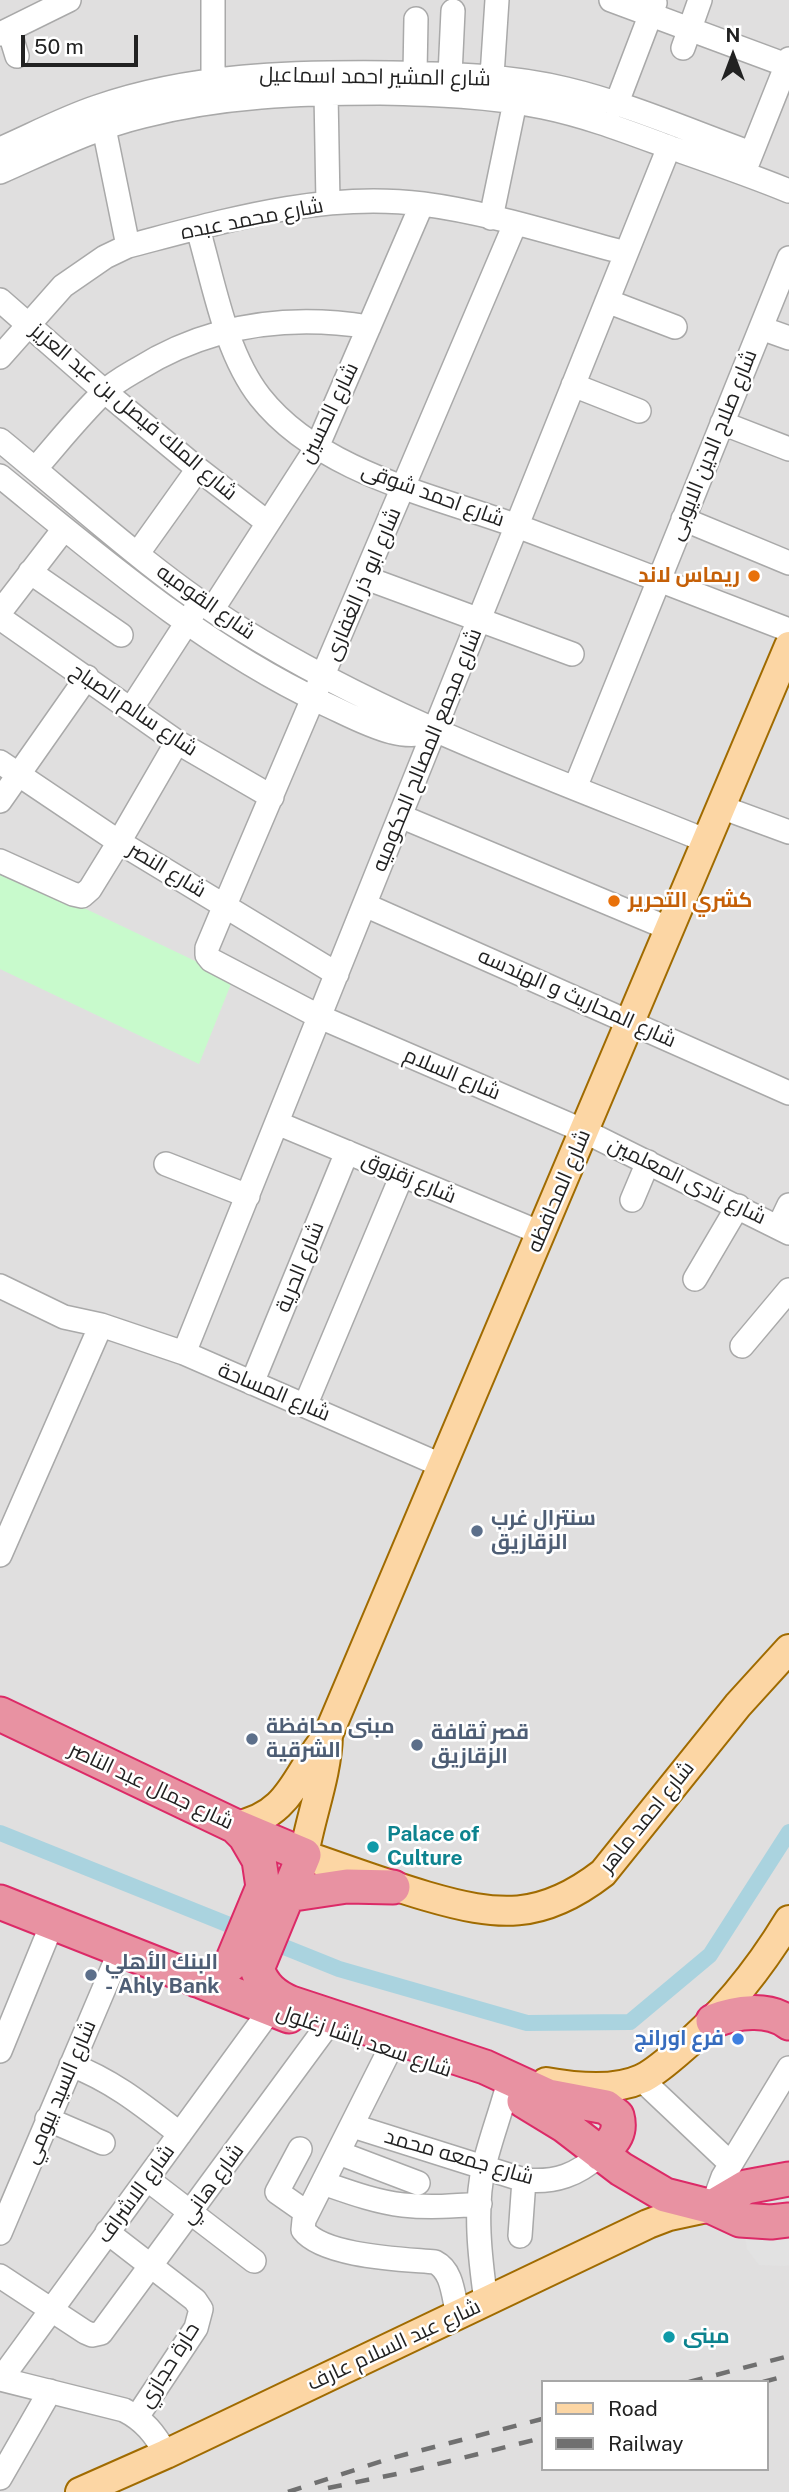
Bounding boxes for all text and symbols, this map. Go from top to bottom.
scale bar [24,21,142,65]
north arrow [698,21,768,91]
text: N [726,24,740,46]
text: 50 m [34,34,84,59]
street label: شارع المشير احمد اسماعيل [259,62,491,92]
street label: شارع محمد عبده [179,193,325,245]
street label: شارع الملك فيصل بن عبد العزيز [26,318,242,506]
street label: شارع صلاح الدين الايوبى [663,346,763,544]
street label: شارع الحسين [294,359,364,467]
street label: شارع احمد شوقى [358,457,508,533]
street label: شارع ابو ذر الغفارى [319,504,407,664]
street label: شارع القوميه [152,559,260,645]
place label: ريماس لاند [638,563,740,589]
marker: ريماس لاند [746,568,762,584]
street label: شارع مجمع المصالح الحكوميه [367,625,487,875]
street label: شارع سالم الصباح [66,658,202,762]
street label: شارع النصر [123,837,211,903]
place label: كشري التحرير [628,888,752,914]
marker: كشري التحرير [606,893,622,909]
street label: شارع المحاريث و الهندسه [474,943,680,1053]
street label: شارع السلام [400,1042,504,1106]
street label: شارع المحافظه [522,1126,596,1256]
street label: شارع نادى المعلمين [604,1132,770,1230]
street label: شارع زقزوق [358,1147,460,1209]
street label: شارع الحرية [270,1218,330,1316]
street label: شارع المساحة [214,1357,334,1427]
place label: سنترال غرب الزقازيق [491,1506,596,1556]
marker: سنترال غرب الزقازيق [469,1523,485,1539]
place label: مبنى محافظة الشرقية [266,1714,395,1764]
place label: قصر ثقافة الزقازيق [431,1720,529,1770]
marker: مبنى محافظة الشرقية [244,1731,260,1747]
street label: شارع جمال عبد الناصر [65,1737,237,1835]
marker: قصر ثقافة الزقازيق [409,1737,425,1753]
street label: شارع احمد ماهر [594,1756,700,1878]
place label: Palace of Culture [387,1822,479,1872]
marker: Palace of Culture [365,1839,381,1855]
place label: البنك الأهلي - Ahly Bank [105,1950,220,2000]
marker: البنك الأهلي - Ahly Bank [83,1967,99,1983]
street label: شارع سعد باشا زغلول [273,1999,455,2083]
street label: شارع السيد بيومي [18,2016,102,2168]
place label: فرع اورانج [634,2026,724,2052]
marker: فرع اورانج [730,2031,746,2047]
street label: شارع جمعه محمد [382,2124,536,2190]
street label: شارع هاني [175,2139,249,2229]
street label: شارع الاشراف [92,2140,180,2248]
street label: شارع عبد السلام عارف [303,2294,485,2396]
street label: حارة حجازي [133,2318,205,2412]
place label: مبنى [683,2324,730,2350]
marker: مبنى [661,2329,677,2345]
legend [540,2380,768,2471]
text: Road [608,2396,658,2421]
text: Railway [608,2431,684,2456]

